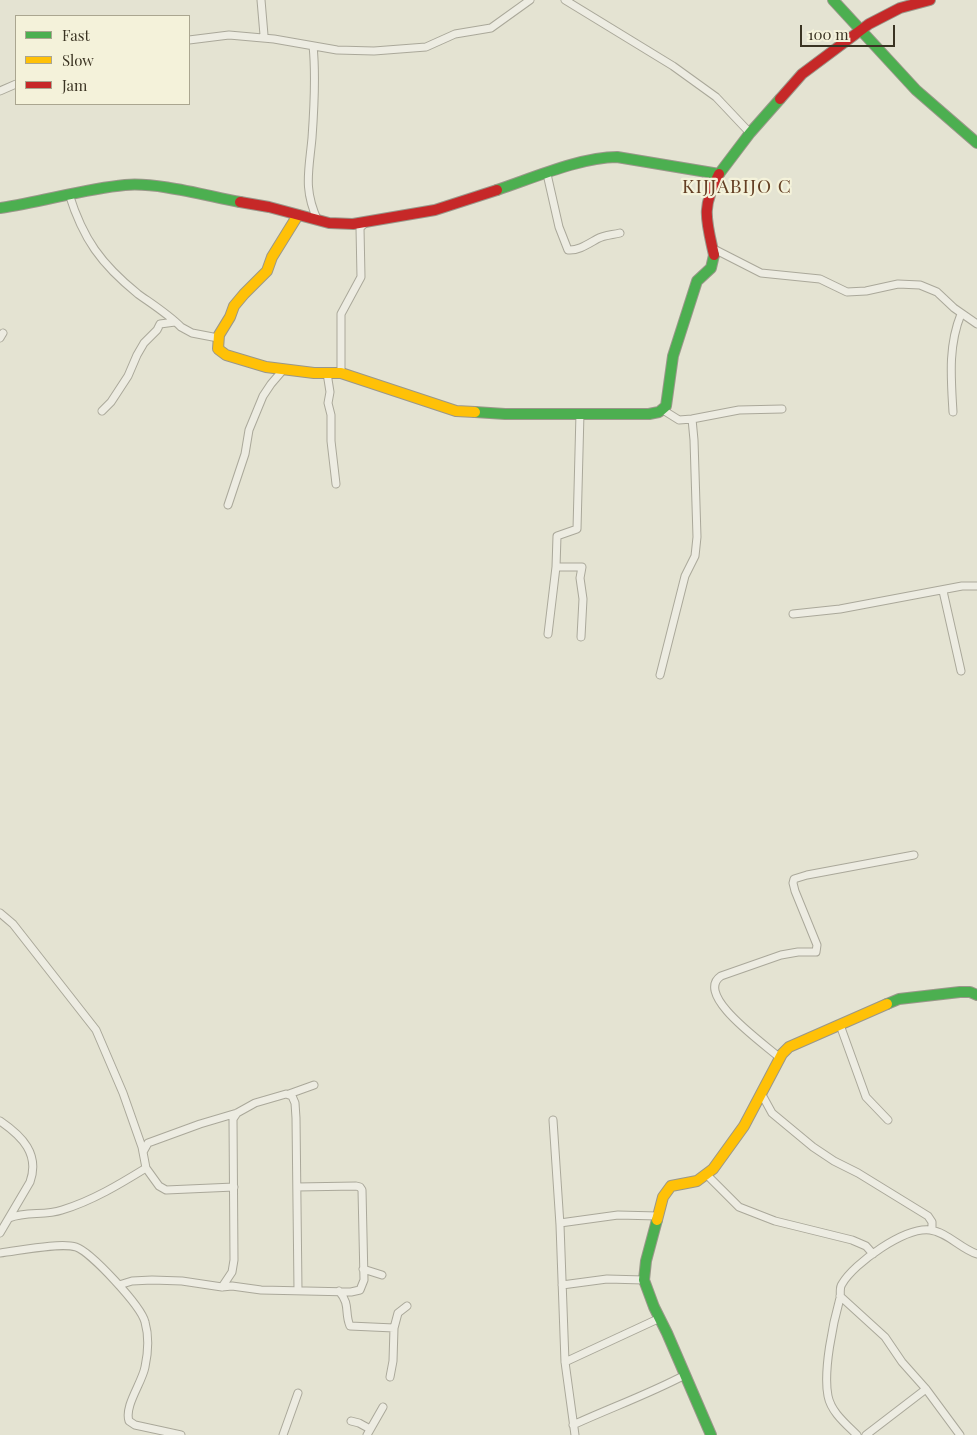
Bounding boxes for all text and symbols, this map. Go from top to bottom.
legend [15,15,190,105]
scale bar [802,15,897,47]
text: 100 m [808,24,849,44]
text: Fast [62,25,90,45]
text: Slow [62,50,94,70]
text: Jam [62,75,87,95]
district label: KIJJABIJO C [681,176,793,198]

